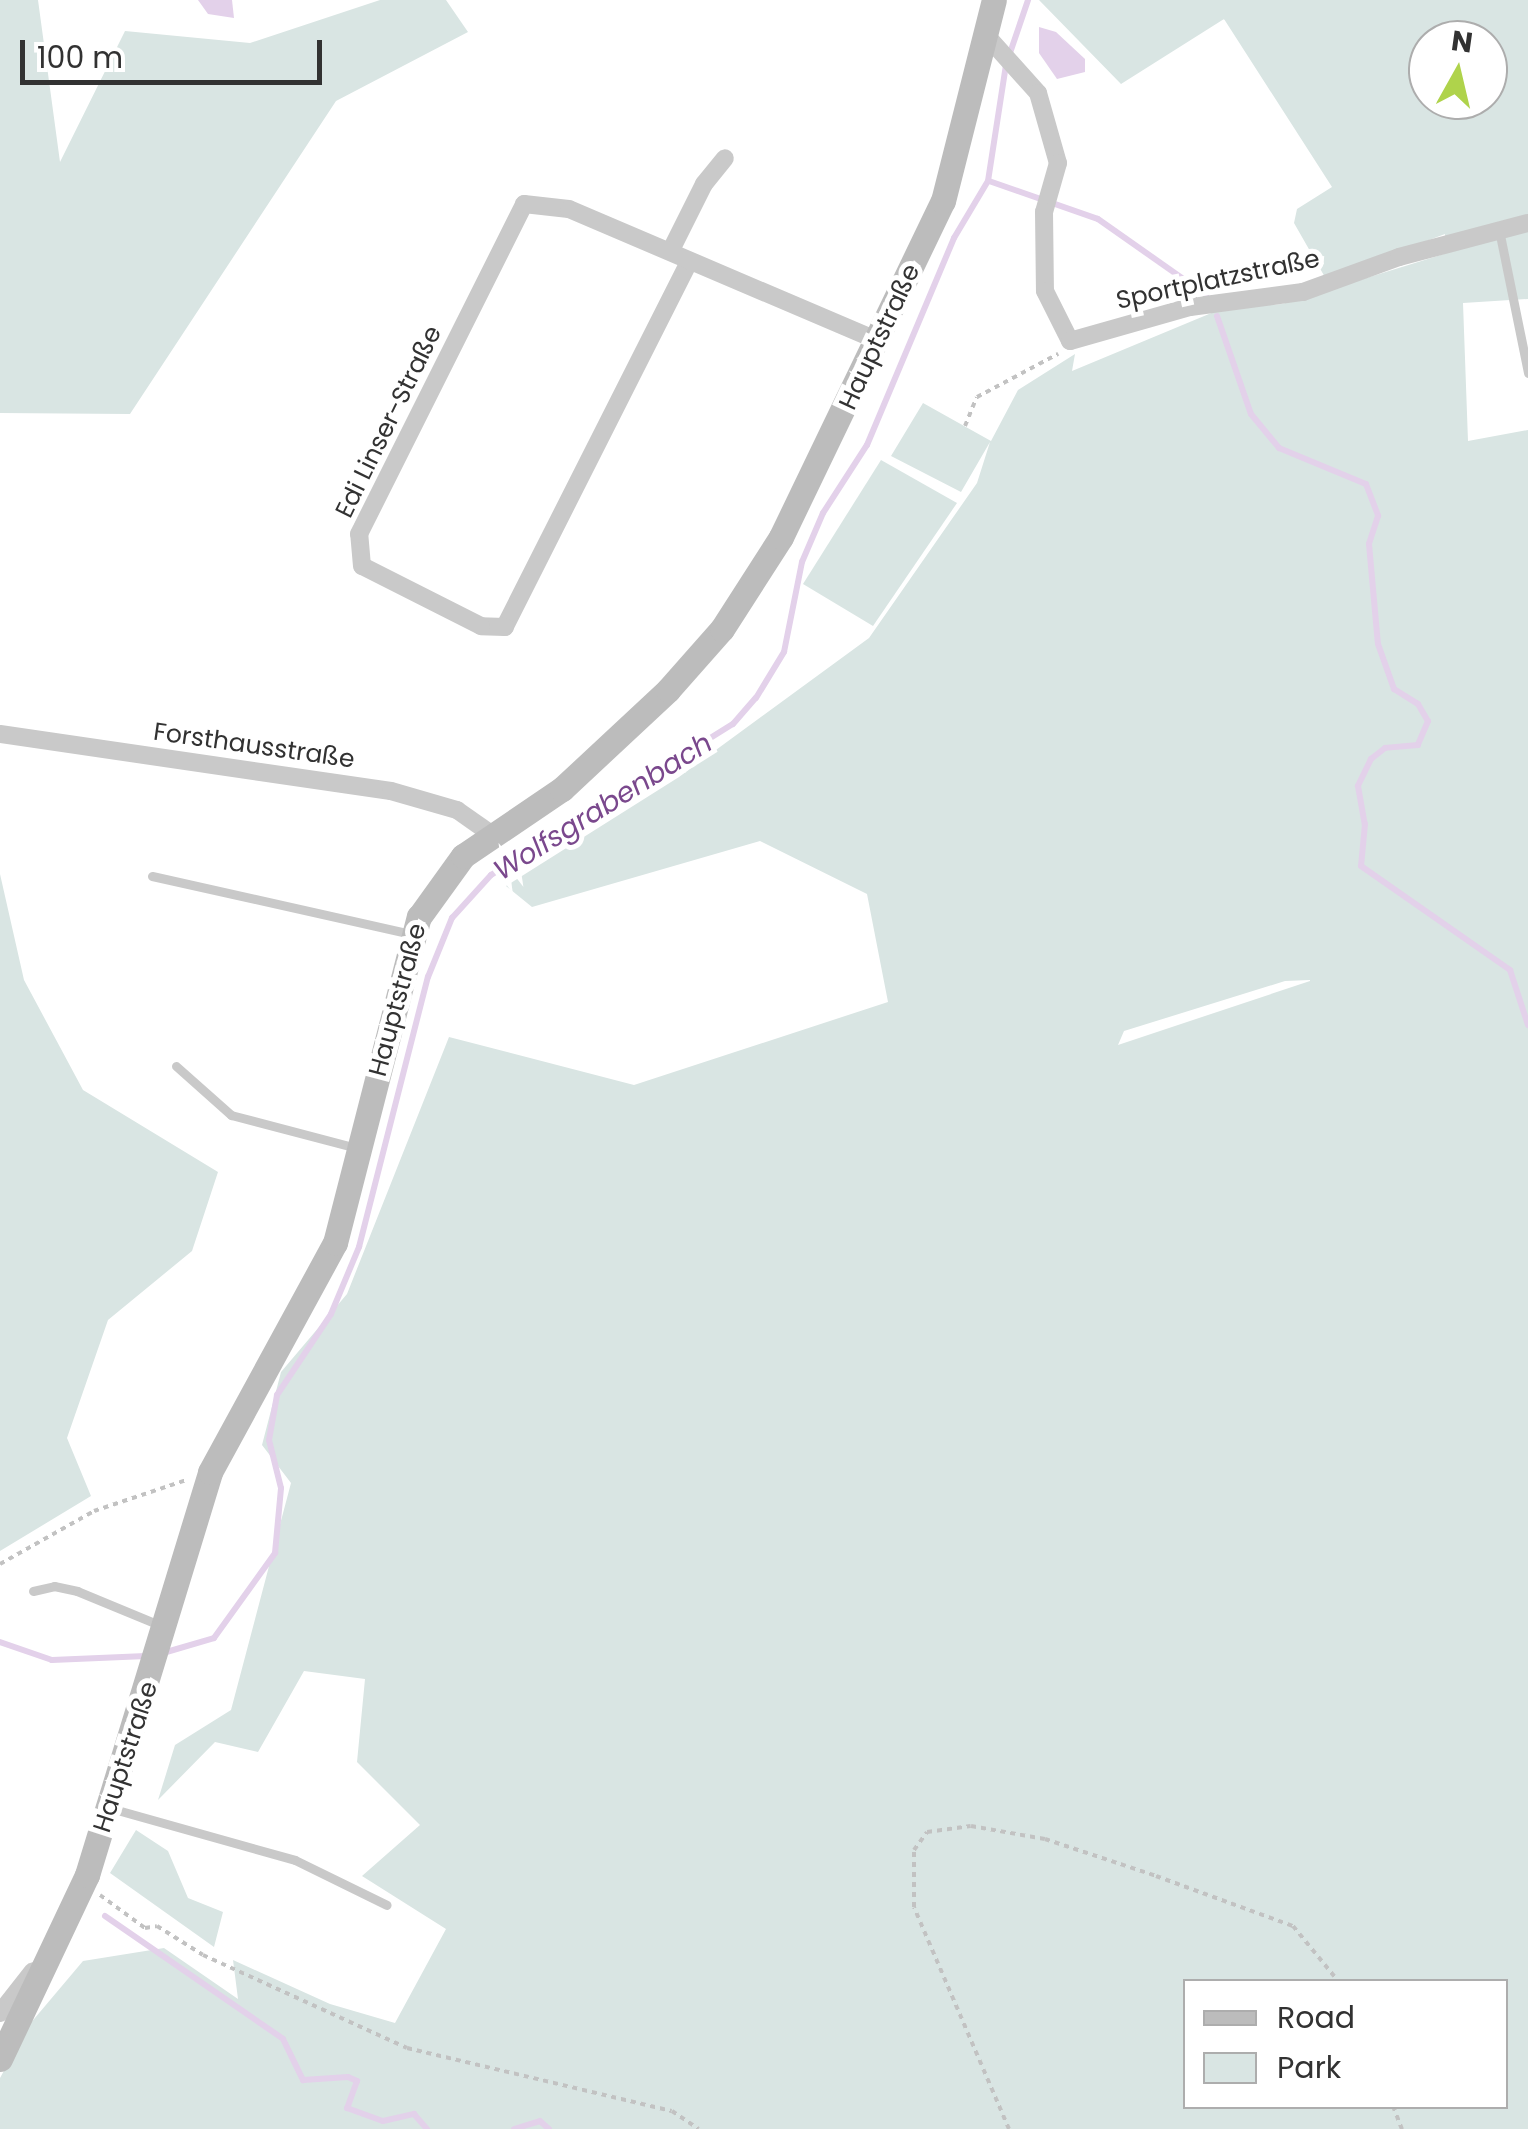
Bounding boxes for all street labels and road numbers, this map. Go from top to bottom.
street label: Sportplatzstraße [1113,244,1323,316]
street label: Hauptstraße [833,259,927,415]
street label: Edi Linser-Straße [330,321,448,523]
street label: Forsthausstraße [151,717,357,775]
street label: Hauptstraße [363,920,433,1080]
street label: Hauptstraße [87,1678,165,1836]

